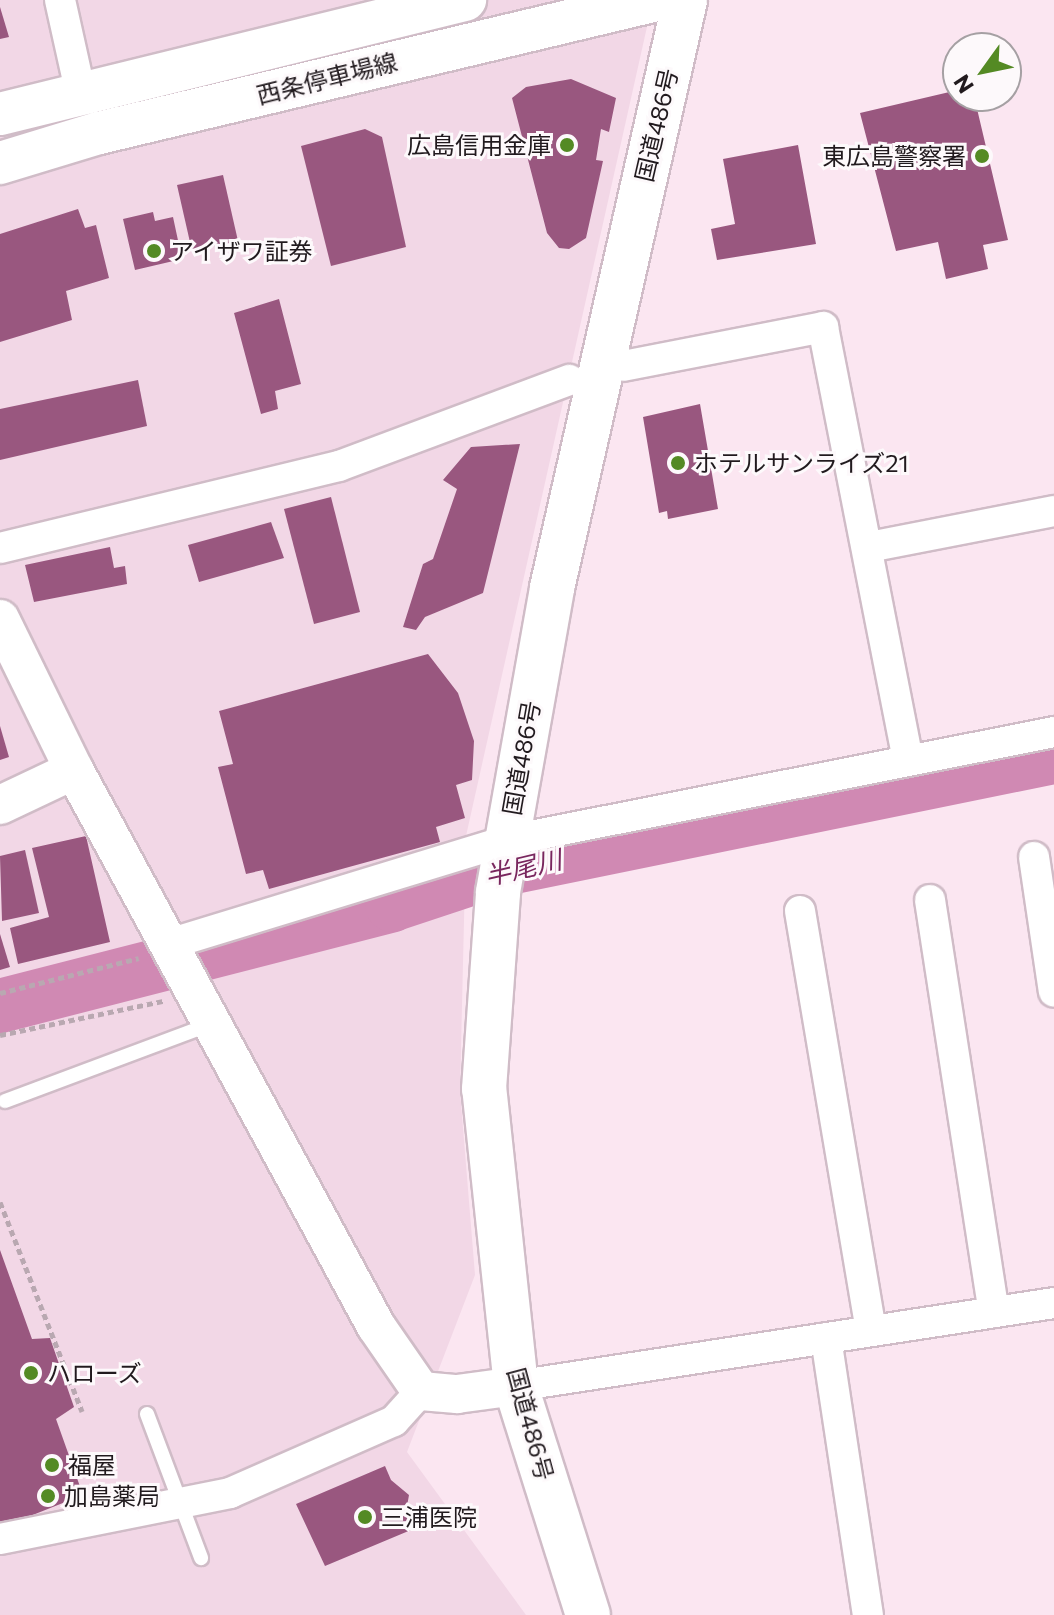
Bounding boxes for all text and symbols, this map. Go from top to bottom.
north arrow [942,32,1022,112]
street label: 西条停車場線 [254,47,400,109]
street label: 国道486号 [629,65,683,185]
text: N [947,70,979,99]
place label: 広島信用金庫 [407,131,551,159]
marker: 広島信用金庫 [558,136,576,154]
place label: 東広島警察署 [822,142,966,170]
marker: 東広島警察署 [973,147,991,165]
place label: アイザワ証券 [170,237,314,265]
marker: アイザワ証券 [145,242,163,260]
place label: ホテルサンライズ21 [694,449,910,477]
marker: ホテルサンライズ21 [669,454,687,472]
street label: 国道486号 [497,699,545,817]
water label: 半尾川 [481,843,565,891]
place label: ハローズ [47,1359,143,1387]
marker: ハローズ [22,1364,40,1382]
street label: 国道486号 [502,1364,560,1484]
place label: 福屋 [68,1451,116,1479]
marker: 福屋 [43,1456,61,1474]
place label: 加島薬局 [64,1482,160,1510]
marker: 加島薬局 [39,1487,57,1505]
place label: 三浦医院 [381,1503,477,1531]
marker: 三浦医院 [356,1508,374,1526]

